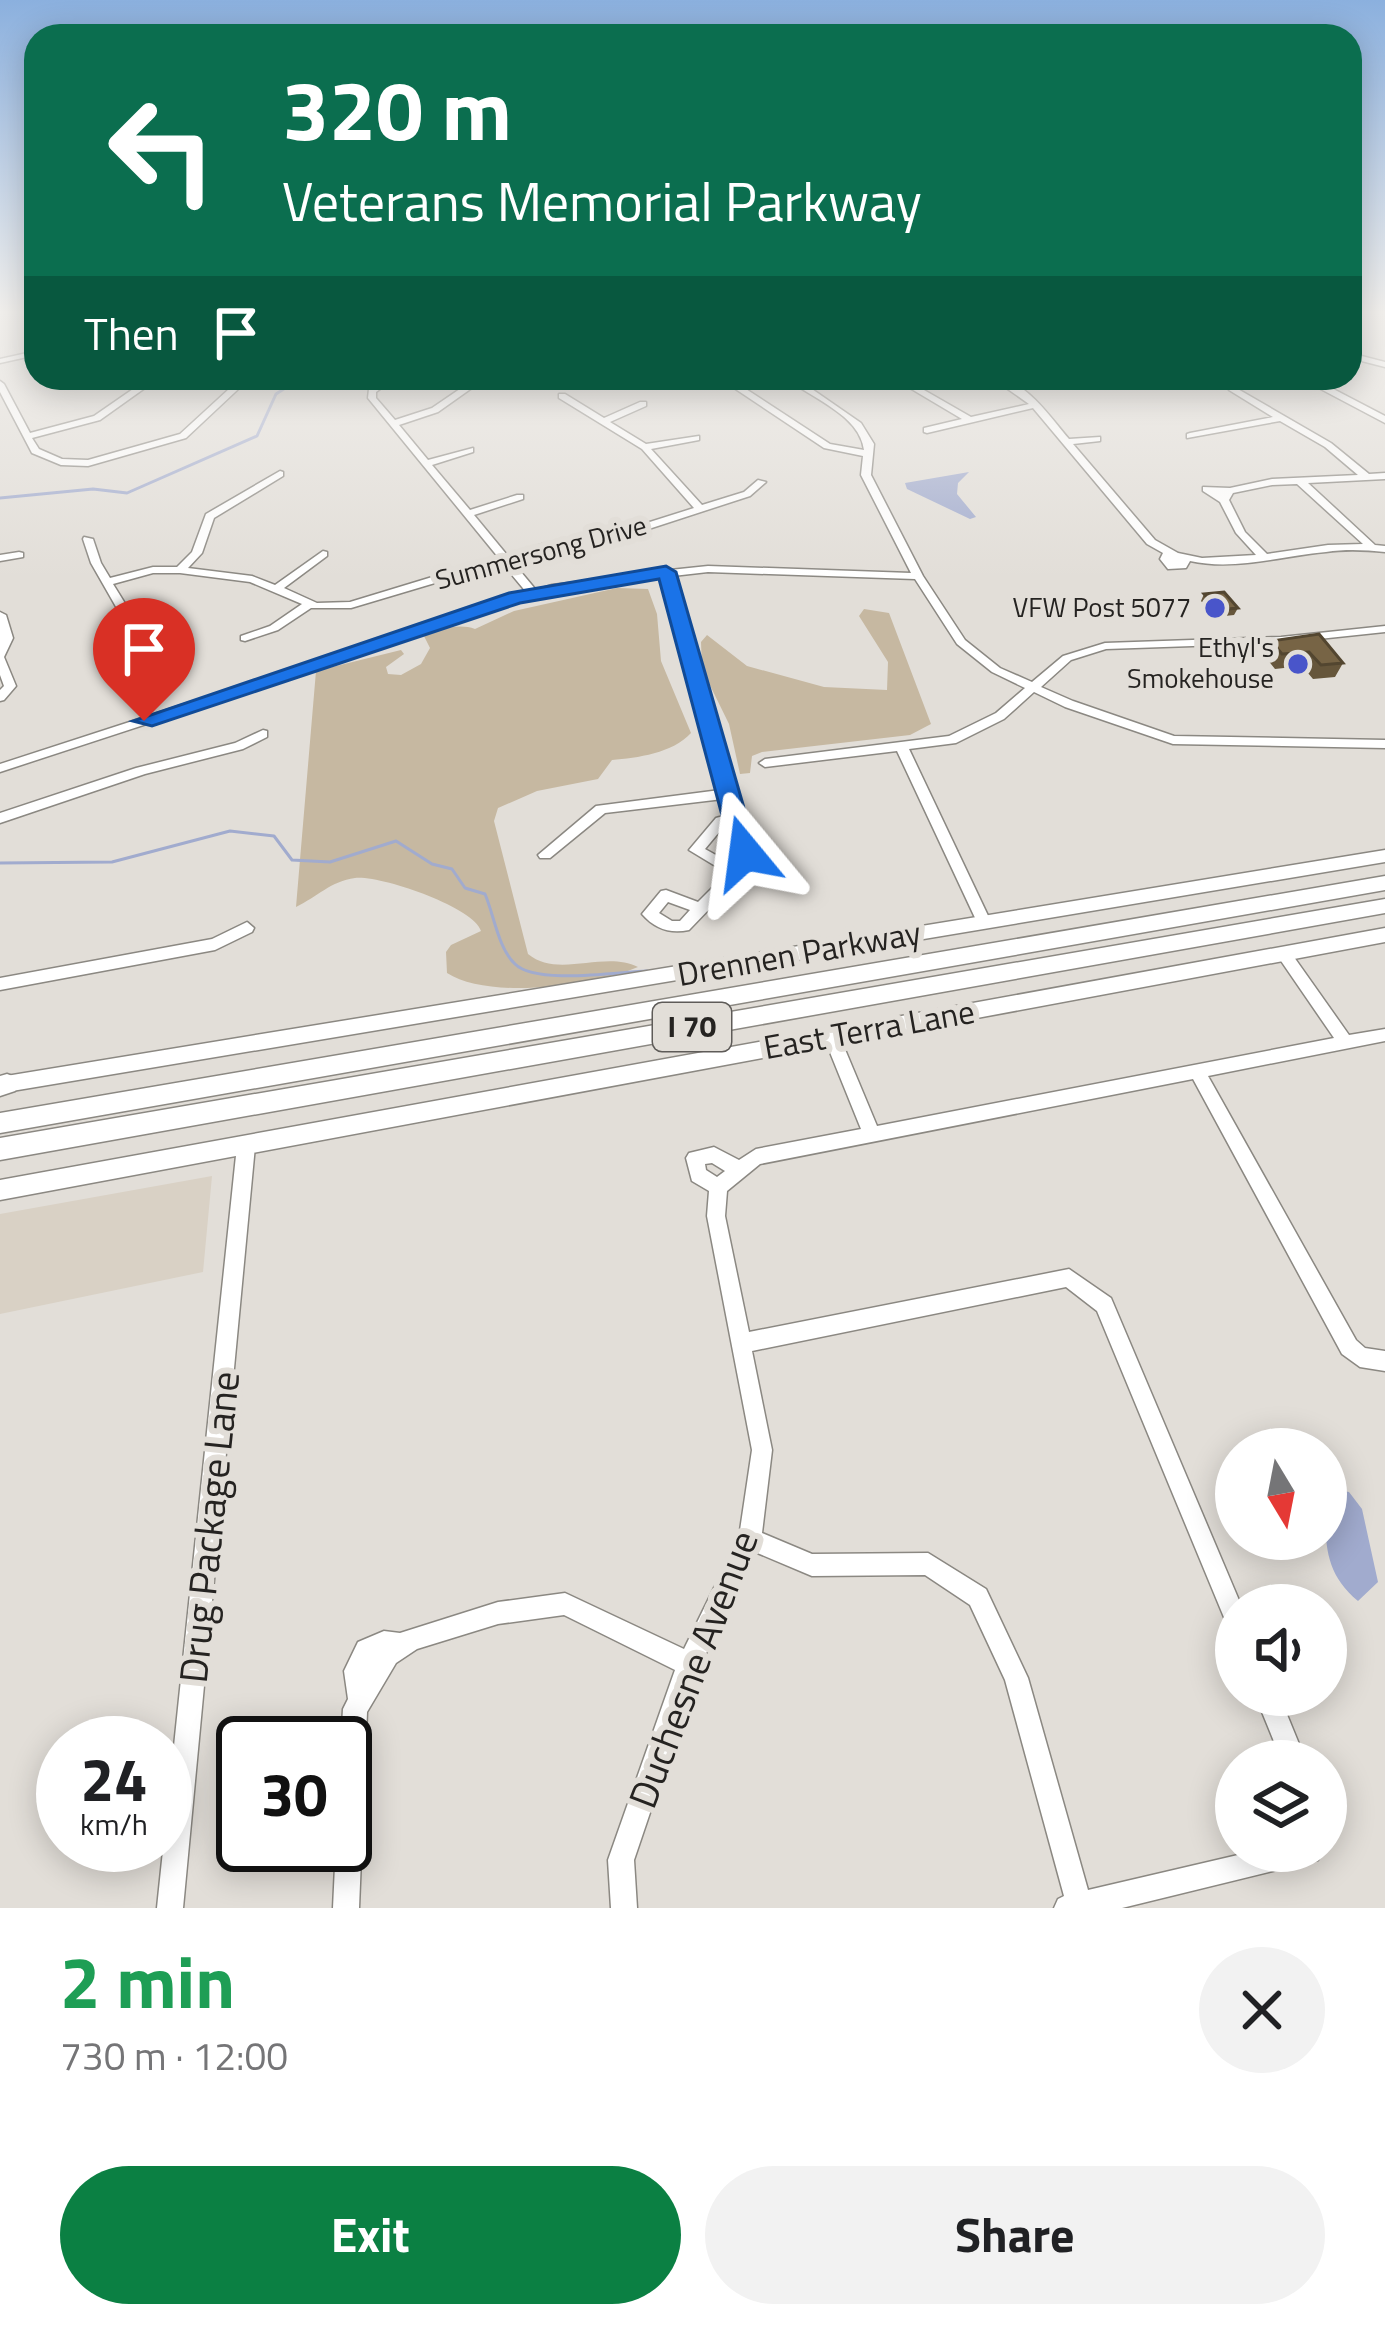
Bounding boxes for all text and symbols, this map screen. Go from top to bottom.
text: 320 m [282,45,512,173]
icon: left [84,72,240,228]
text: Veterans Memorial Parkway [282,160,922,242]
text: Then [84,299,179,367]
icon: arrive [203,300,269,366]
street label: Summersong Drive [430,504,651,599]
place label: VFW Post 5077 [1013,586,1191,627]
marker: VFW Post 5077 [1202,595,1228,621]
pin [93,598,195,721]
icon: arrive [111,616,177,682]
place label: Ethyl's Smokehouse [1127,626,1274,698]
marker: Ethyl's Smokehouse [1285,651,1311,677]
position arrow [682,790,808,916]
street label: Drennen Parkway [673,907,925,999]
street label: East Terra Lane [760,986,978,1072]
road number: I 70 [653,1003,731,1051]
street label: Drug Package Lane [163,1368,254,1686]
north arrow [1215,1428,1347,1560]
map controls [1215,1428,1347,1872]
street label: Duchesne Avenue [613,1522,773,1816]
button: sound [1215,1584,1347,1716]
speed limit sign: 30 [216,1716,372,1872]
text: 24 [80,1733,148,1824]
button: layers [1215,1740,1347,1872]
text: km/h [80,1801,148,1847]
text: 2 min [60,1926,235,2036]
button: close [1199,1947,1325,2073]
text: 730 m · 12:00 [60,2026,288,2085]
button: Exit [60,2166,681,2304]
button: Share [705,2166,1325,2304]

